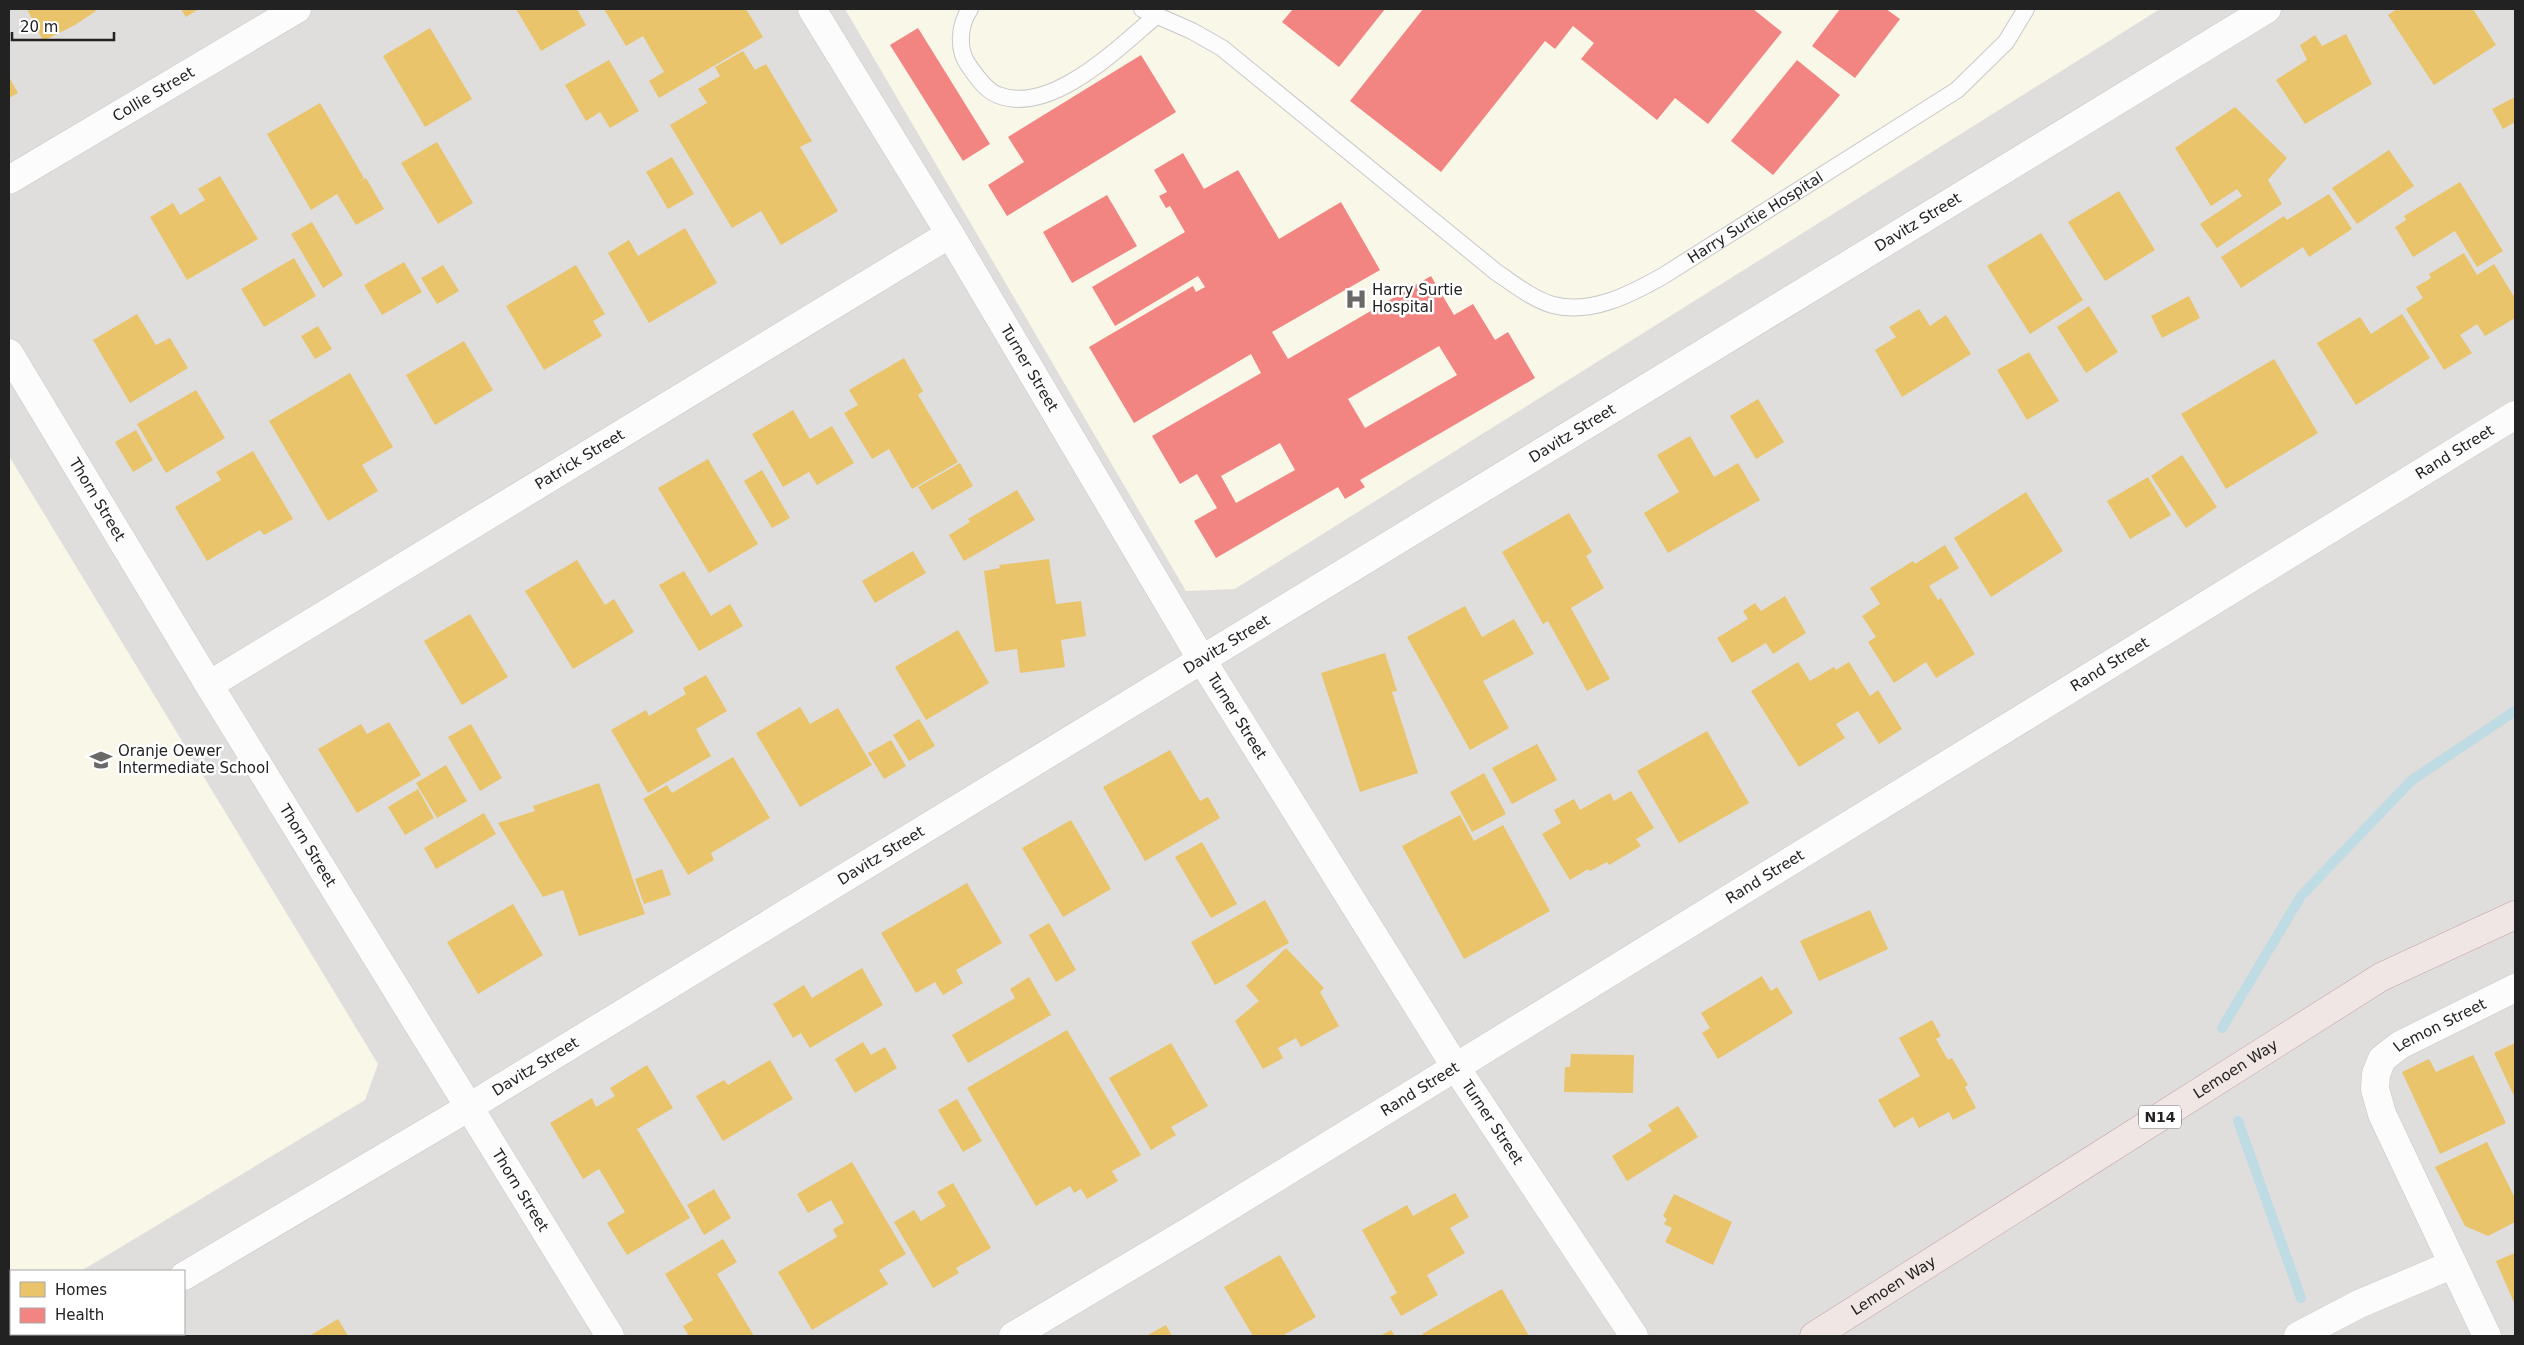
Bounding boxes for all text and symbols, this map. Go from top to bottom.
scale bar [12,10,115,42]
text: 20 m [20,18,58,36]
street label: Collie Street [109,63,198,125]
street label: Harry Surtie Hospital [1684,168,1826,267]
street label: Davitz Street [1871,189,1964,255]
place label: Harry Surtie Hospital [1372,281,1463,316]
hospital icon: Harry Surtie Hospital [1343,286,1369,312]
street label: Turner Street [996,321,1062,415]
street label: Davitz Street [1526,400,1619,467]
street label: Rand Street [2412,421,2497,483]
street label: Patrick Street [532,425,628,493]
street label: Thorn Street [65,454,129,544]
street label: Davitz Street [1180,611,1273,678]
street label: Rand Street [2067,634,2152,695]
street label: Turner Street [1203,669,1270,762]
place label: Oranje Oewer Intermediate School [118,742,269,777]
school or university icon: Oranje Oewer Intermediate School [88,747,114,773]
street label: Thorn Street [275,800,340,890]
street label: Davitz Street [834,822,928,889]
street label: Rand Street [1722,846,1807,908]
street label: Lemon Street [2390,995,2489,1056]
street label: Davitz Street [489,1033,582,1100]
street label: Lemoen Way [2190,1036,2281,1103]
street label: Rand Street [1377,1058,1463,1120]
street label: Turner Street [1457,1076,1527,1168]
road number: N14 [2139,1106,2181,1128]
street label: Thorn Street [487,1145,553,1235]
street label: Lemoen Way [1848,1252,1939,1319]
legend [10,1270,185,1335]
text: Homes [55,1281,107,1299]
text: Health [55,1306,104,1324]

